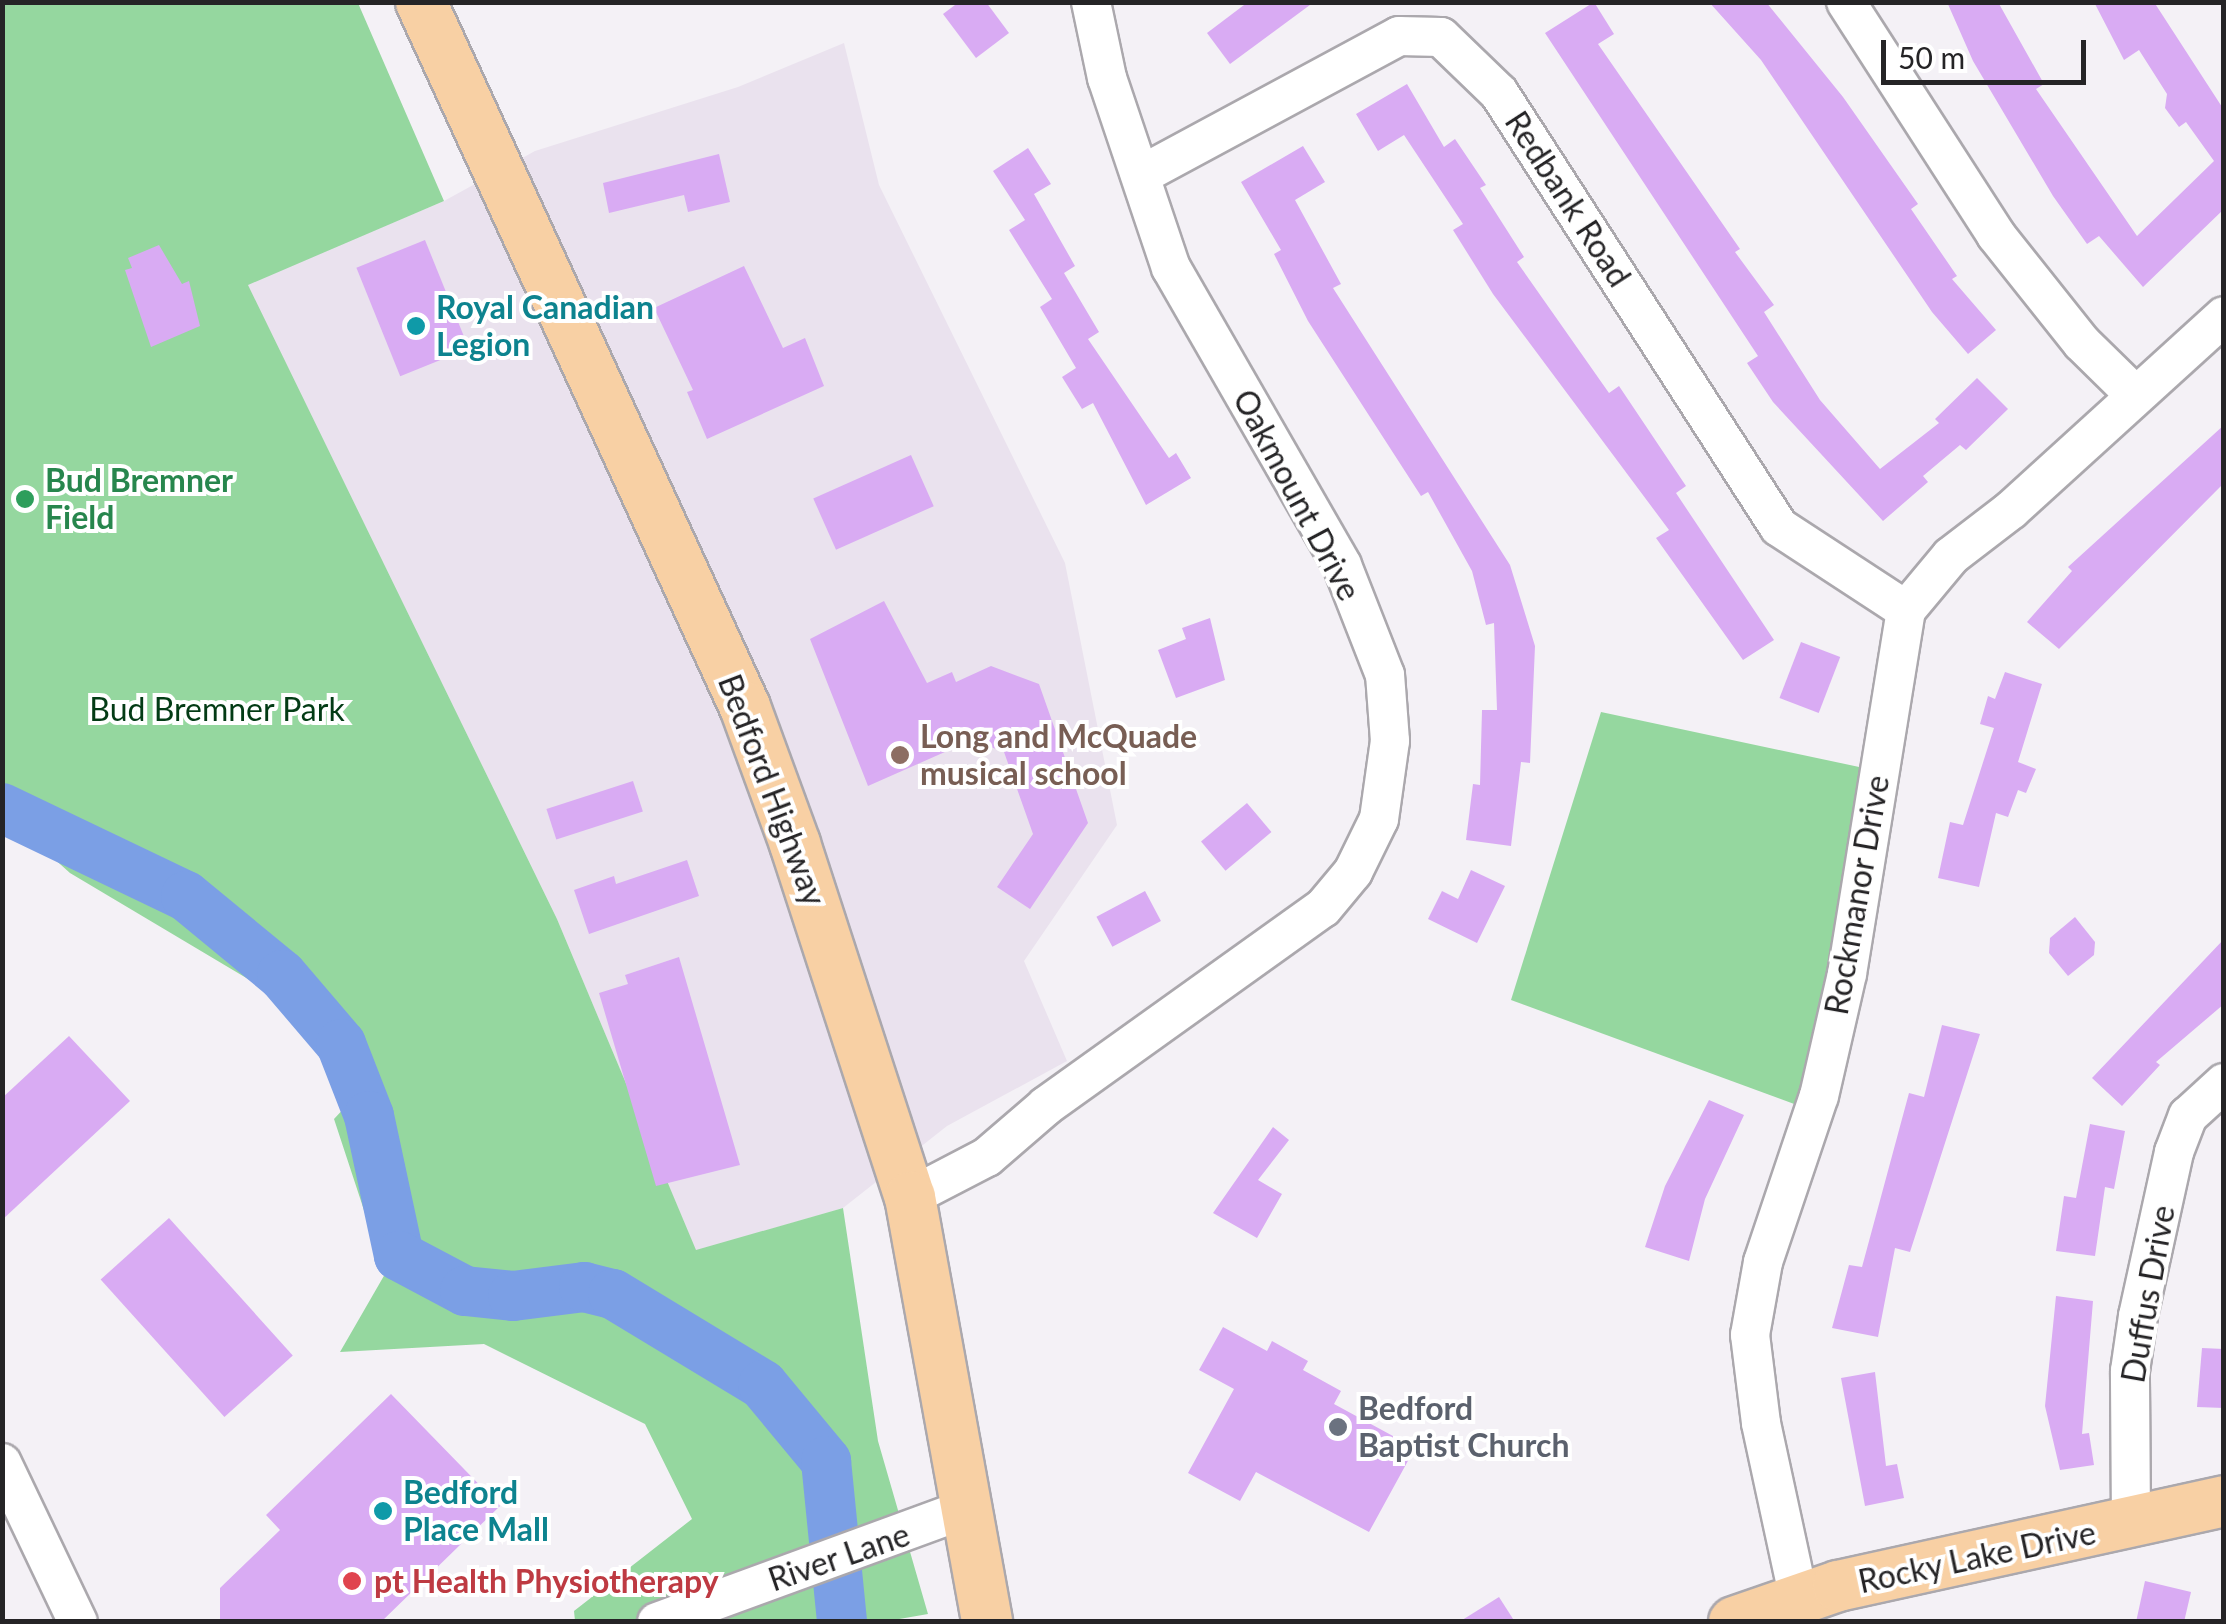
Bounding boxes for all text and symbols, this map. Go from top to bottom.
scale bar [1886,20,2091,82]
text: 50 m [1898,39,1965,75]
street label: Redbank Road [1497,104,1639,294]
place label: Royal Canadian Legion [436,289,654,364]
marker: Royal Canadian Legion [405,315,427,337]
street label: Oakmount Drive [1225,383,1369,607]
place label: Bud Bremner Field [45,462,233,537]
marker: Bud Bremner Field [14,488,36,510]
street label: Bedford Highway [710,669,834,911]
park label: Bud Bremner Park [89,690,345,728]
place label: Long and McQuade musical school [920,718,1197,793]
marker: Long and McQuade musical school [889,744,911,766]
street label: Rockmanor Drive [1817,772,1897,1018]
street label: Duffus Drive [2114,1202,2182,1386]
place label: Bedford Baptist Church [1358,1390,1570,1465]
marker: Bedford Baptist Church [1327,1416,1349,1438]
place label: Bedford Place Mall [403,1474,549,1549]
marker: Bedford Place Mall [372,1500,394,1522]
street label: Rocky Lake Drive [1854,1513,2100,1601]
street label: River Lane [763,1515,915,1599]
place label: pt Health Physiotherapy [374,1562,719,1600]
marker: pt Health Physiotherapy [339,1568,365,1594]

